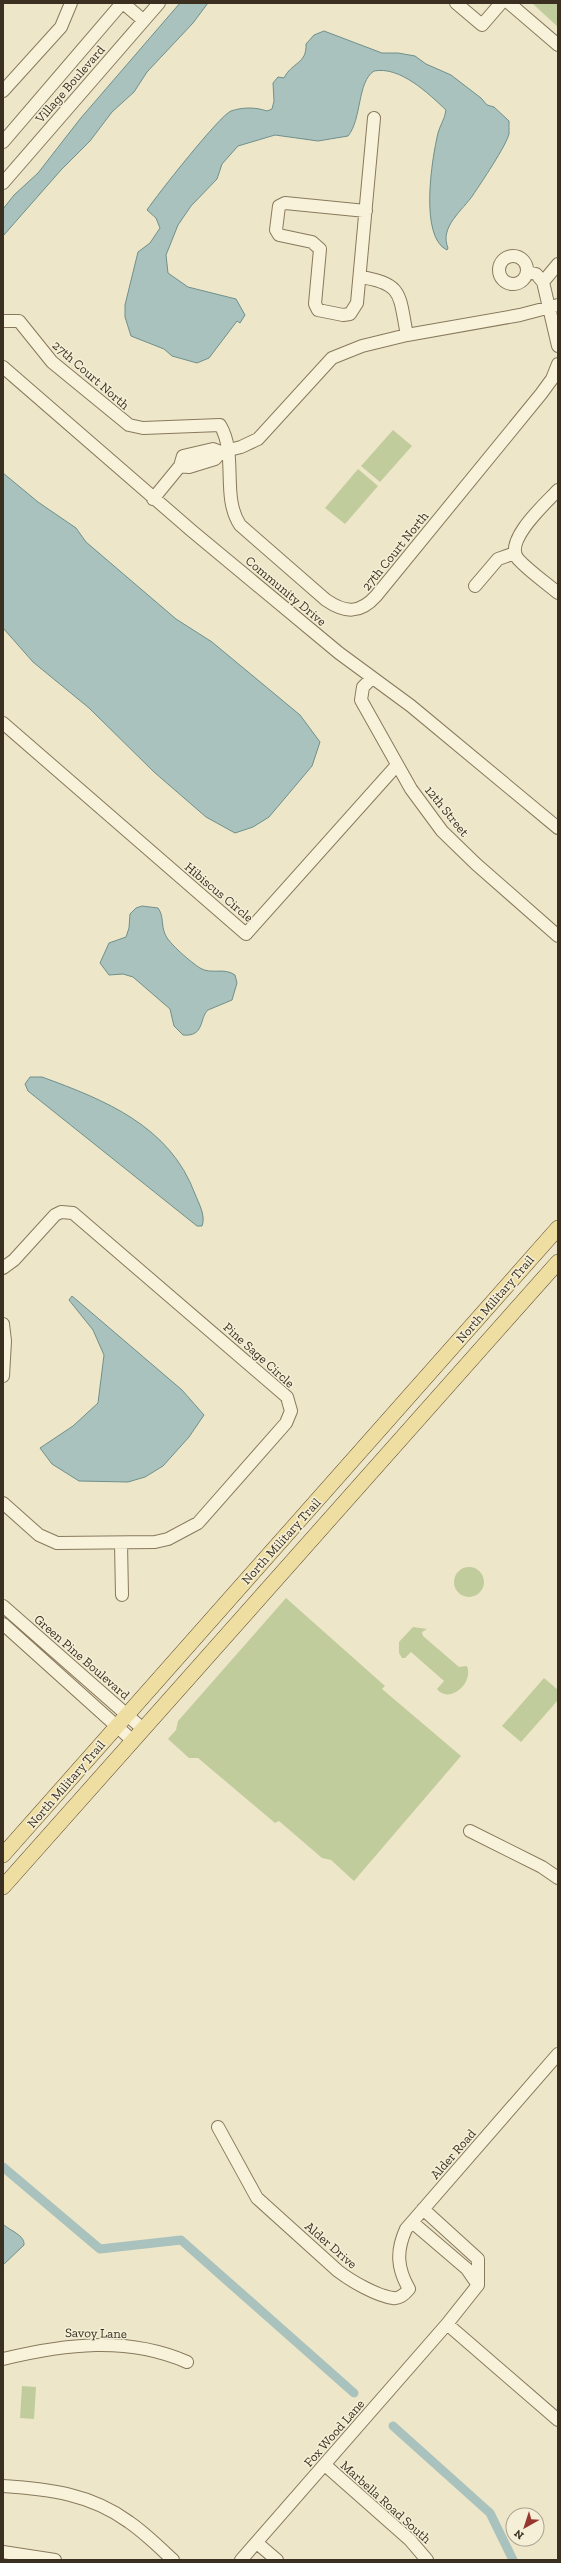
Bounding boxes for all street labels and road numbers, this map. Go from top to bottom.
street label: Village Boulevard [32,42,108,127]
street label: 27th Court North [50,338,133,413]
street label: 27th Court North [359,508,432,593]
street label: Community Drive [243,553,329,629]
street label: 12th Street [422,783,472,840]
street label: Hibiscus Circle [182,859,256,925]
street label: North Military Trail [453,1252,537,1346]
street label: Pine Sage Circle [221,1319,297,1391]
street label: North Military Trail [238,1494,324,1587]
street label: Green Pine Boulevard [31,1612,133,1702]
street label: North Military Trail [24,1737,108,1831]
street label: Alder Road [427,2126,479,2182]
street label: Alder Drive [302,2218,360,2272]
street label: Savoy Lane [65,2325,127,2341]
street label: Fox Wood Lane [301,2396,367,2470]
street label: Marbella Road South [338,2458,435,2547]

